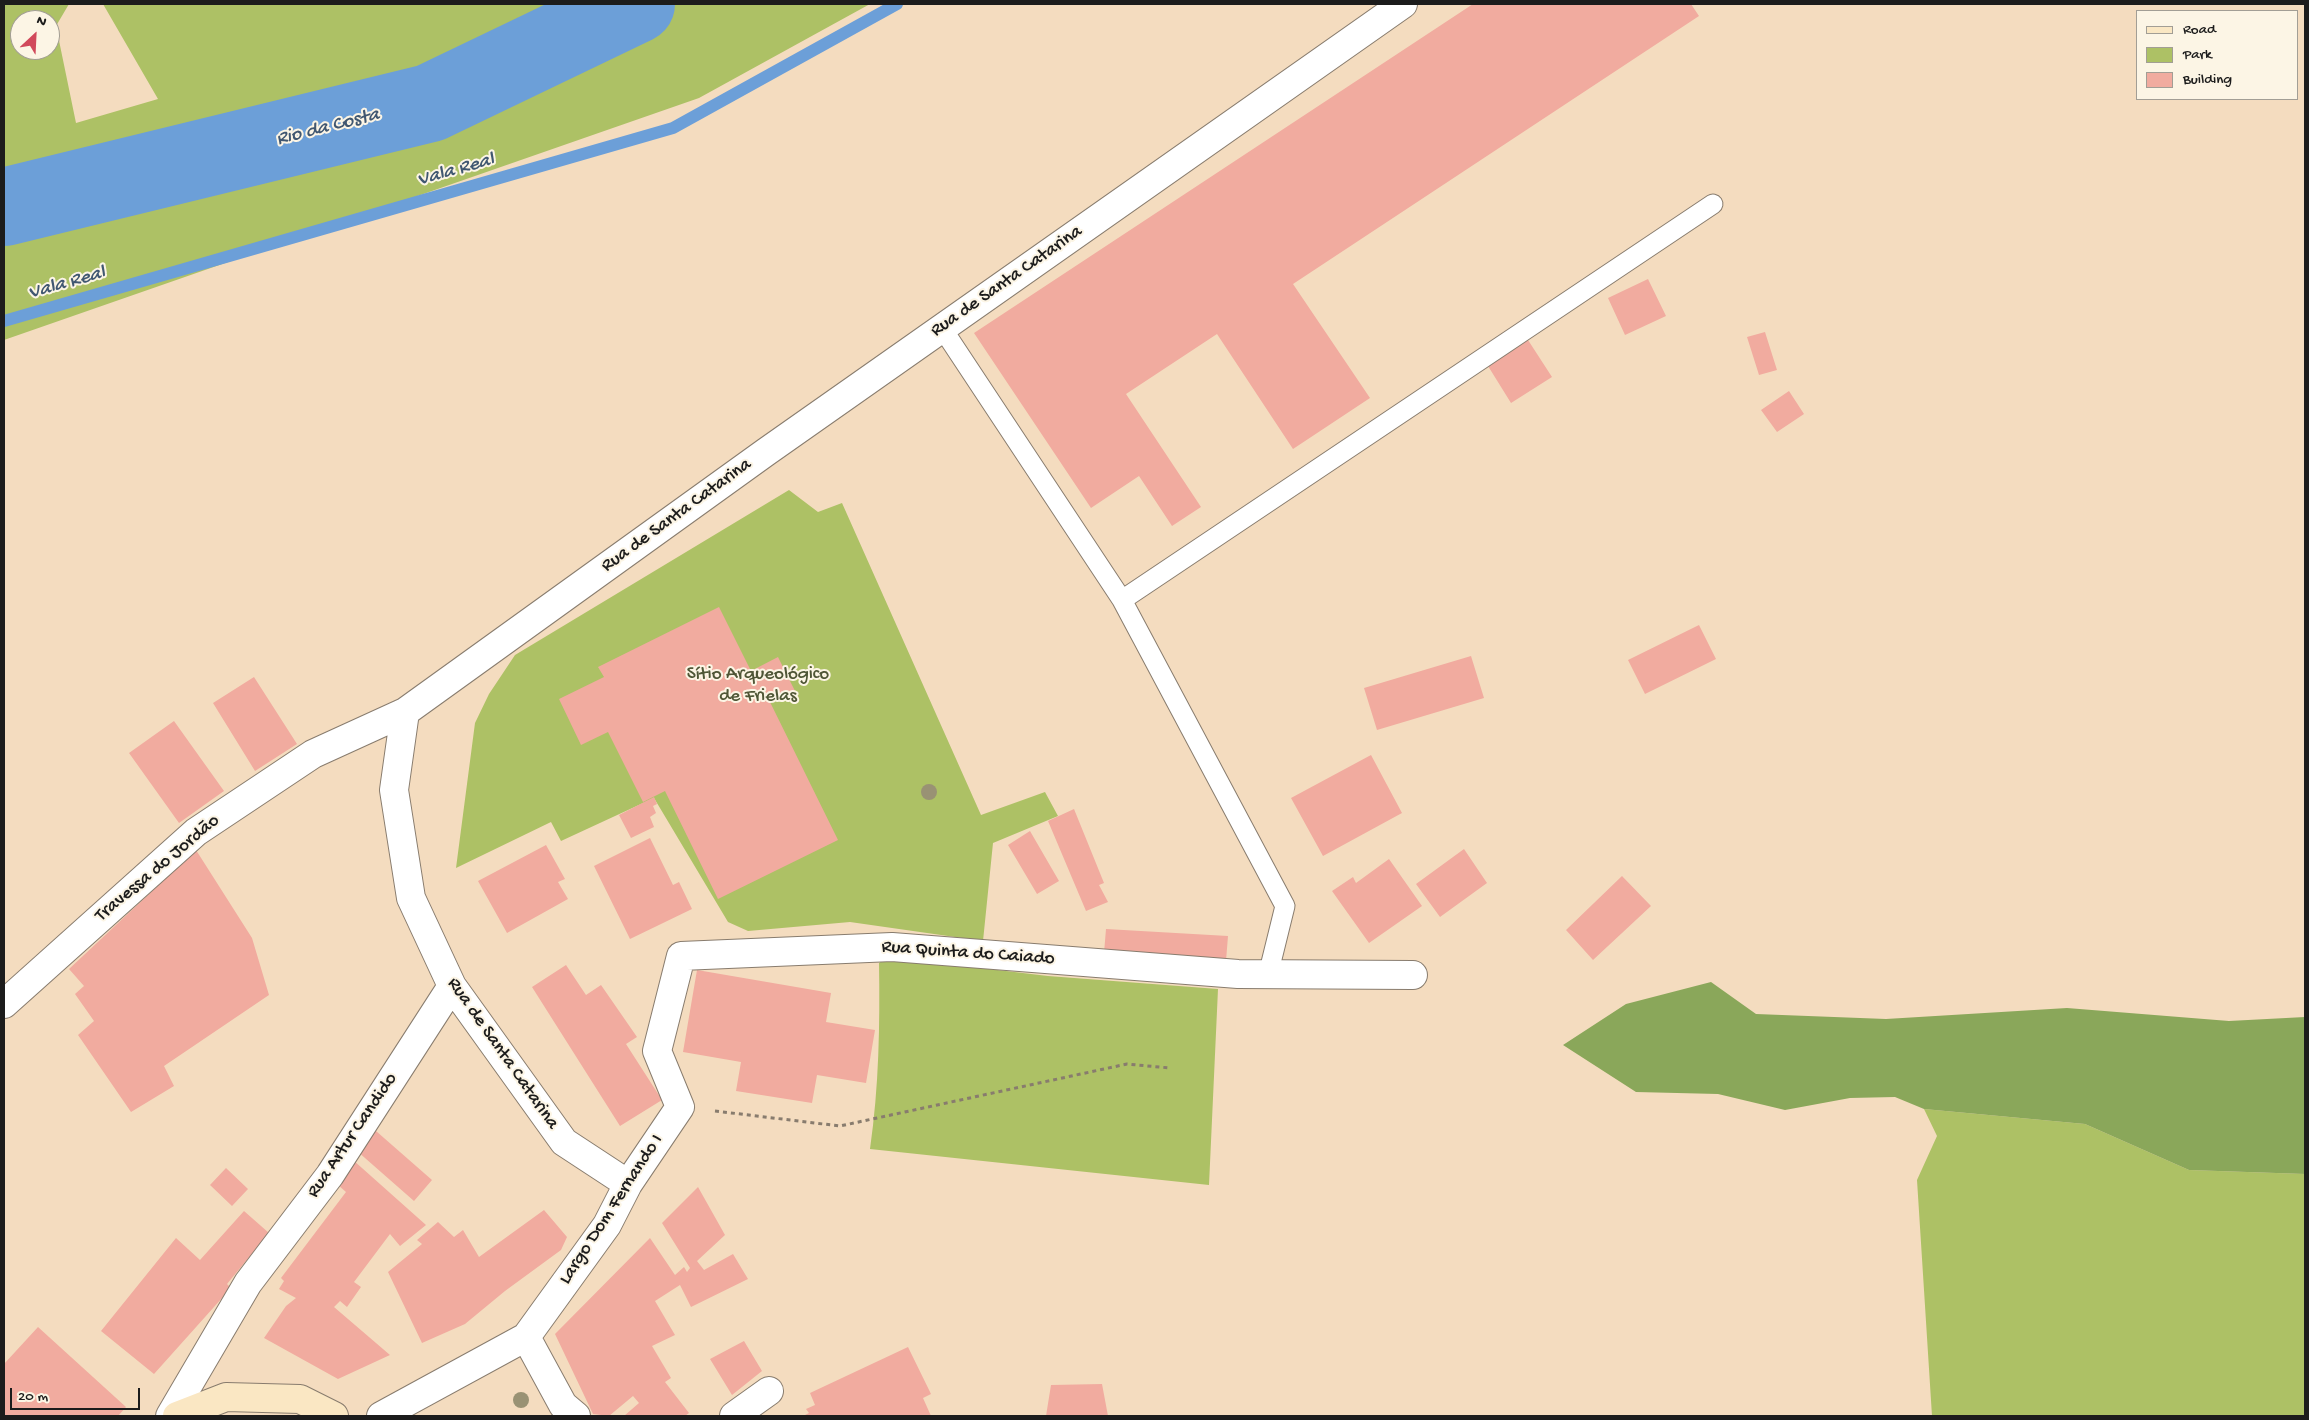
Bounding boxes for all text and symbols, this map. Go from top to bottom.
north arrow [10,10,60,60]
legend [2136,10,2299,100]
text: N [33,12,49,31]
text: Road [2183,21,2216,39]
text: Park [2183,46,2212,64]
text: Building [2183,71,2232,89]
water label: Rio da Costa [274,104,382,152]
water label: Vala Real [415,149,497,193]
street label: Rua de Santa Catarina [927,221,1087,343]
water label: Vala Real [26,262,108,306]
street label: Rua de Santa Catarina [597,454,757,578]
park label: Sítio Arqueológico de Frielas [687,664,829,708]
street label: Travessa do Jordão [91,810,225,928]
street label: Rua Quinta do Caiado [881,937,1055,971]
street label: Rua de Santa Catarina [441,974,563,1134]
street label: Rua Artur Candido [303,1069,403,1203]
street label: Largo Dom Fernando I [555,1131,669,1289]
scale bar [12,1378,142,1410]
text: 20 m [18,1388,48,1406]

